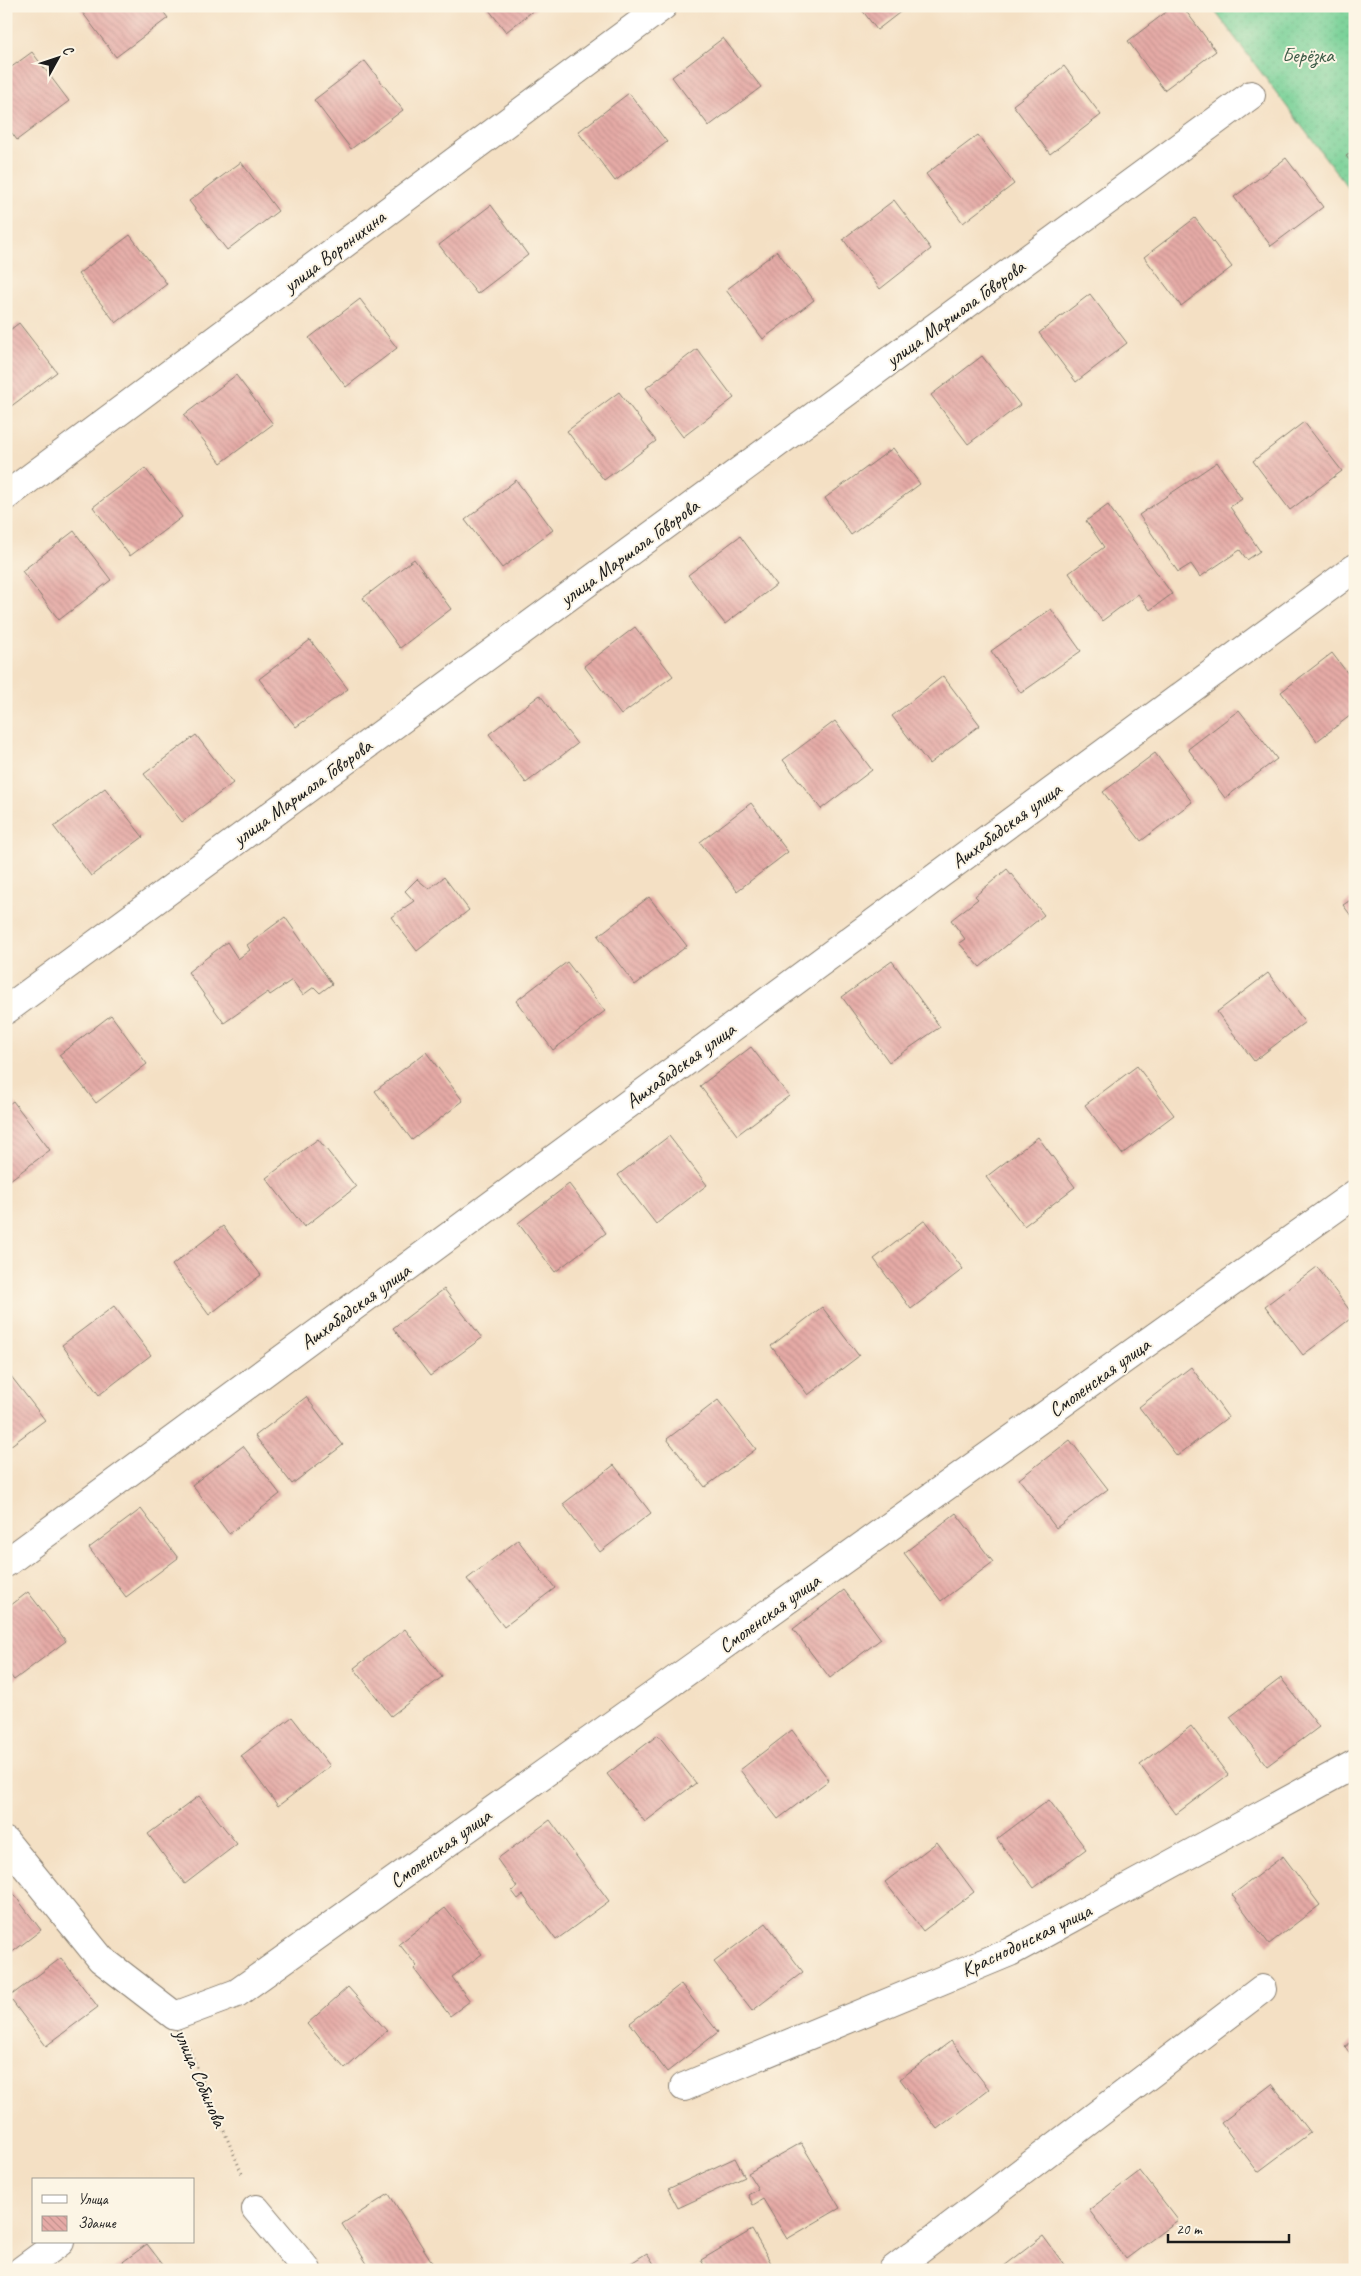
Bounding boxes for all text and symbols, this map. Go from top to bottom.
north arrow [32,32,82,82]
text: С [59,42,78,60]
park label: Берёзка [1282,43,1335,69]
street label: улица Воронихина [277,204,392,299]
street label: улица Маршала Говорова [880,254,1031,373]
street label: улица Маршала Говорова [554,493,705,612]
street label: улица Маршала Говорова [227,733,378,852]
street label: Ашхабадская улица [946,776,1067,874]
street label: Ашхабадская улица [620,1016,741,1114]
street label: Ашхабадская улица [295,1257,416,1355]
street label: Смоленская улица [1044,1331,1156,1423]
street label: Смоленская улица [714,1567,826,1659]
street label: Смоленская улица [385,1802,497,1894]
street label: Краснодонская улица [957,1897,1097,1983]
street label: улица Собинова [168,2024,233,2132]
legend [32,2178,195,2244]
text: Улица [78,2190,109,2209]
scale bar [1168,2211,1290,2243]
text: Здание [78,2214,117,2233]
text: 20 m [1176,2220,1203,2239]

